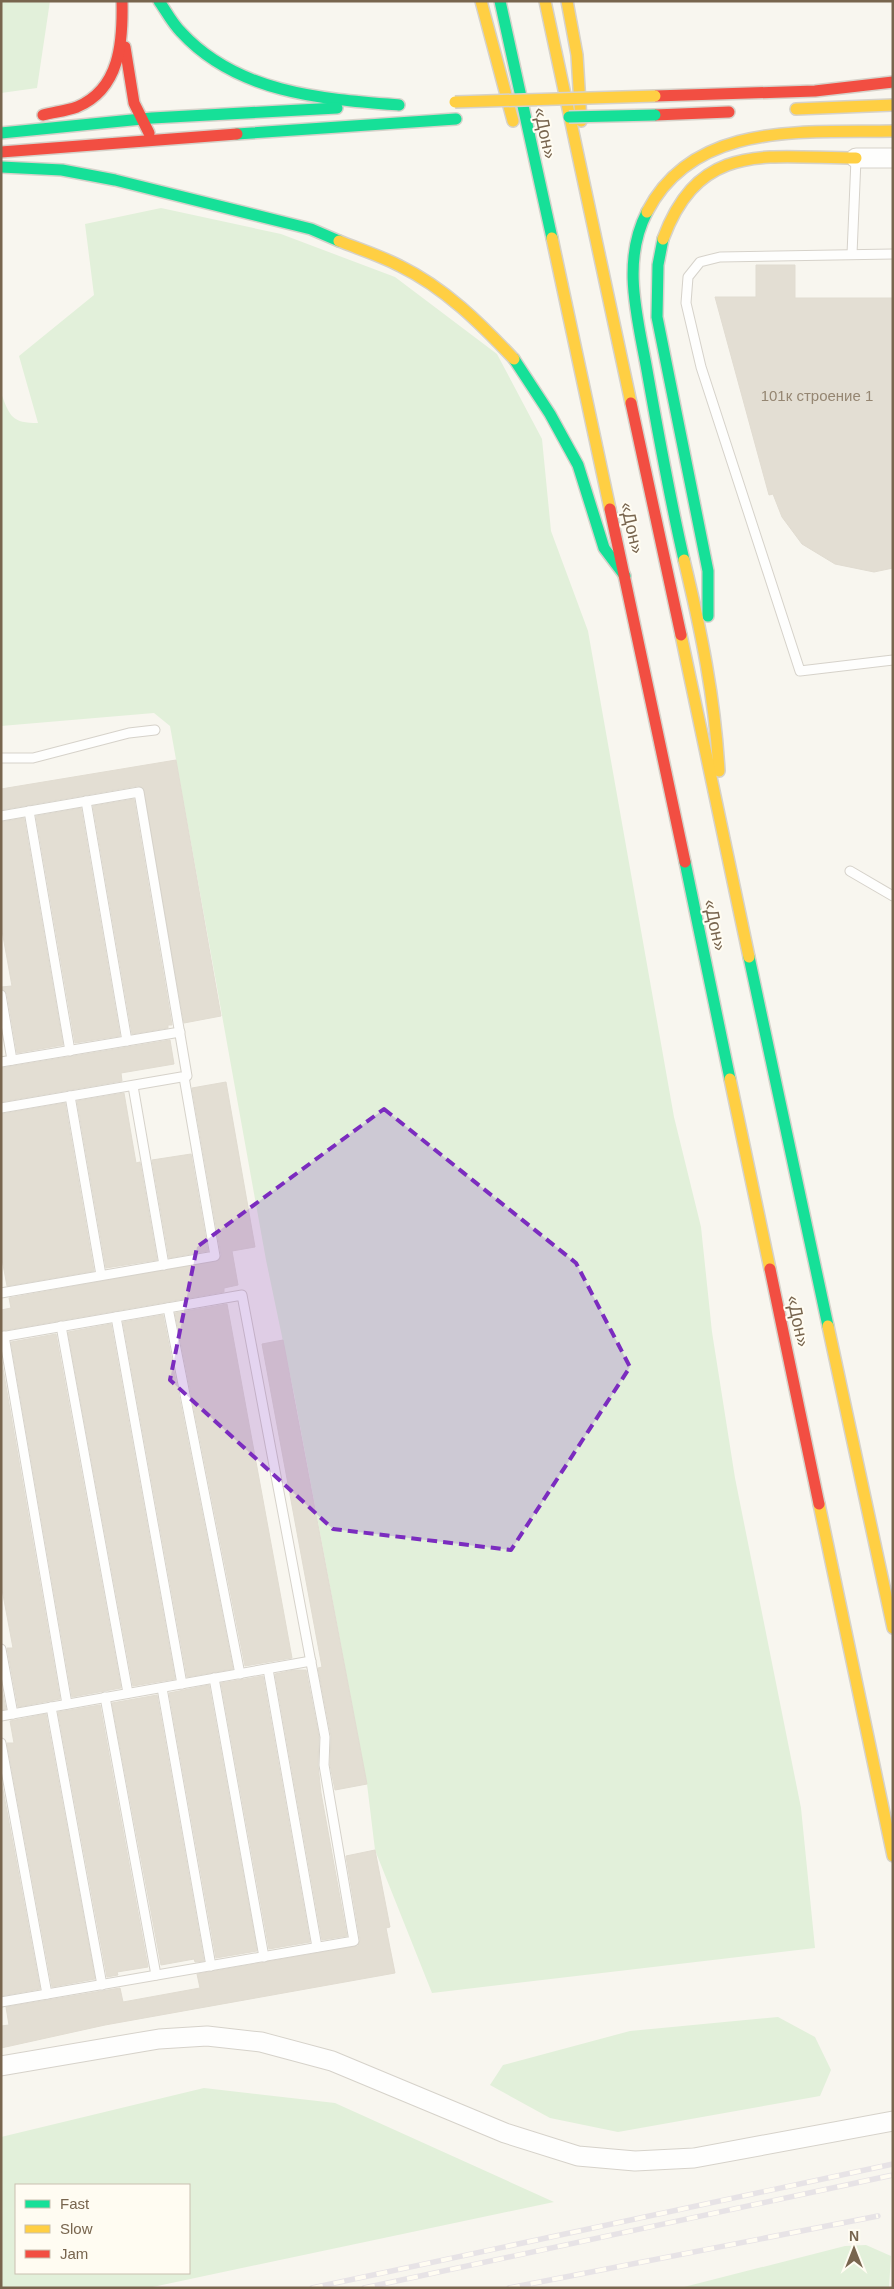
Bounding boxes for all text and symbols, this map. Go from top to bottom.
street label: «Дон» [530,105,560,161]
house number: 101к строение 1 [761,387,873,404]
street label: «Дон» [616,500,648,556]
street label: «Дон» [700,897,730,953]
street label: «Дон» [783,1293,813,1349]
legend [15,2184,190,2274]
text: Fast [60,2195,90,2212]
text: Slow [60,2220,93,2237]
north arrow [829,2224,879,2274]
text: N [849,2228,859,2244]
text: Jam [60,2245,88,2262]

